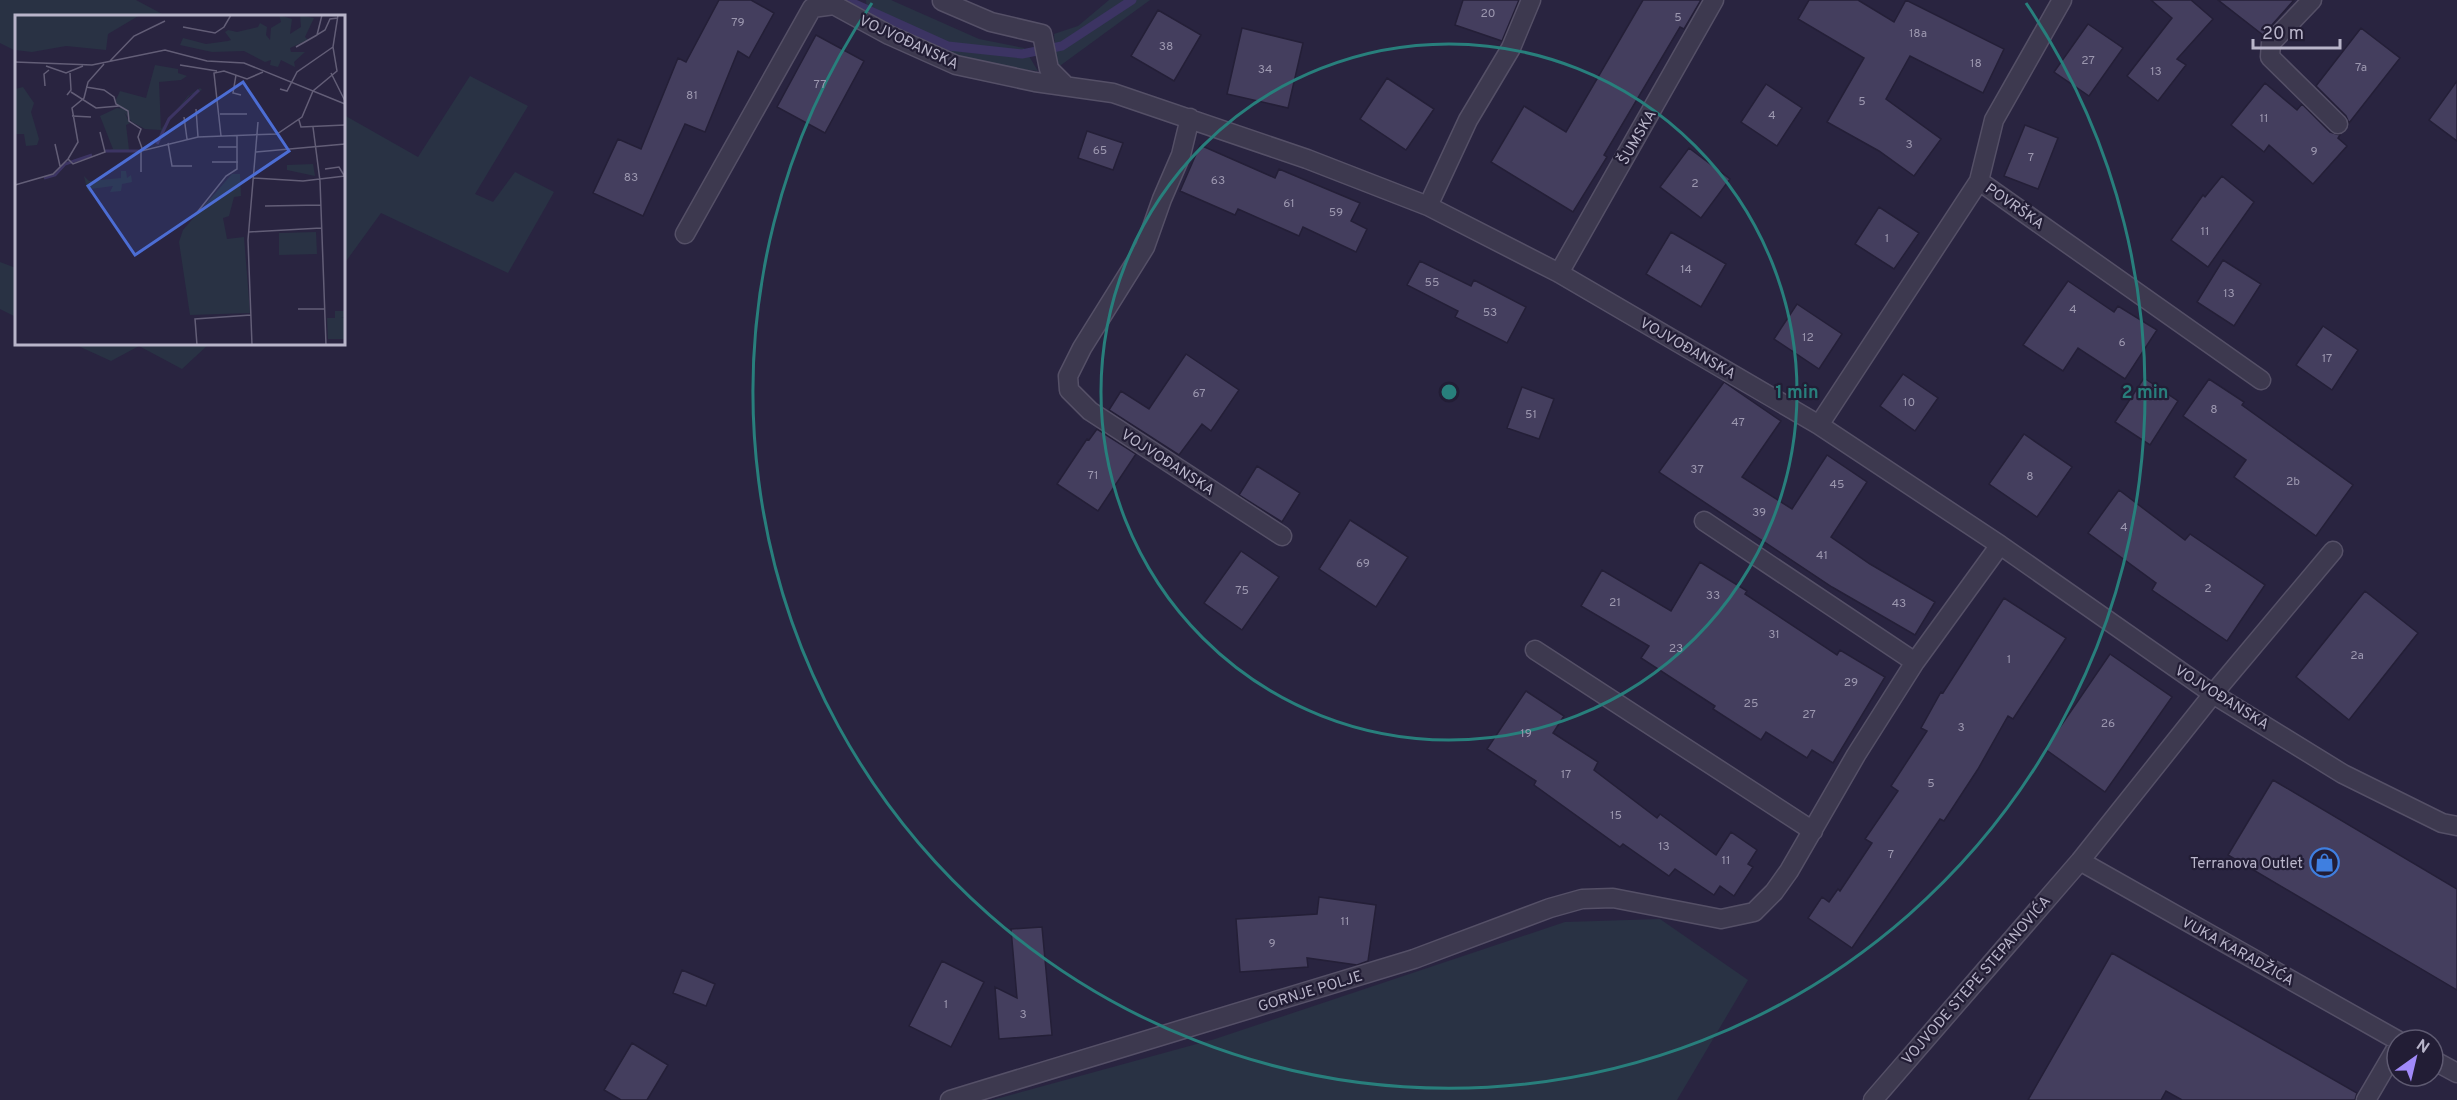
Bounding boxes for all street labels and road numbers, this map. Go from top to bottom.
street label: VOJVOĐANSKA [856,12,961,75]
street label: ŠUMSKA [1613,106,1662,169]
street label: POVRŠKA [1981,178,2049,234]
street label: VOJVOĐANSKA [1636,314,1739,384]
street label: VOJVOĐANSKA [1117,426,1218,501]
street label: VOJVOĐANSKA [2170,662,2272,735]
street label: VOJVODE STEPE STEPANOVIĆA [1897,891,2056,1069]
street label: VUKA KARADŽIĆA [2178,912,2298,991]
street label: GORNJE POLJE [1256,968,1365,1017]

